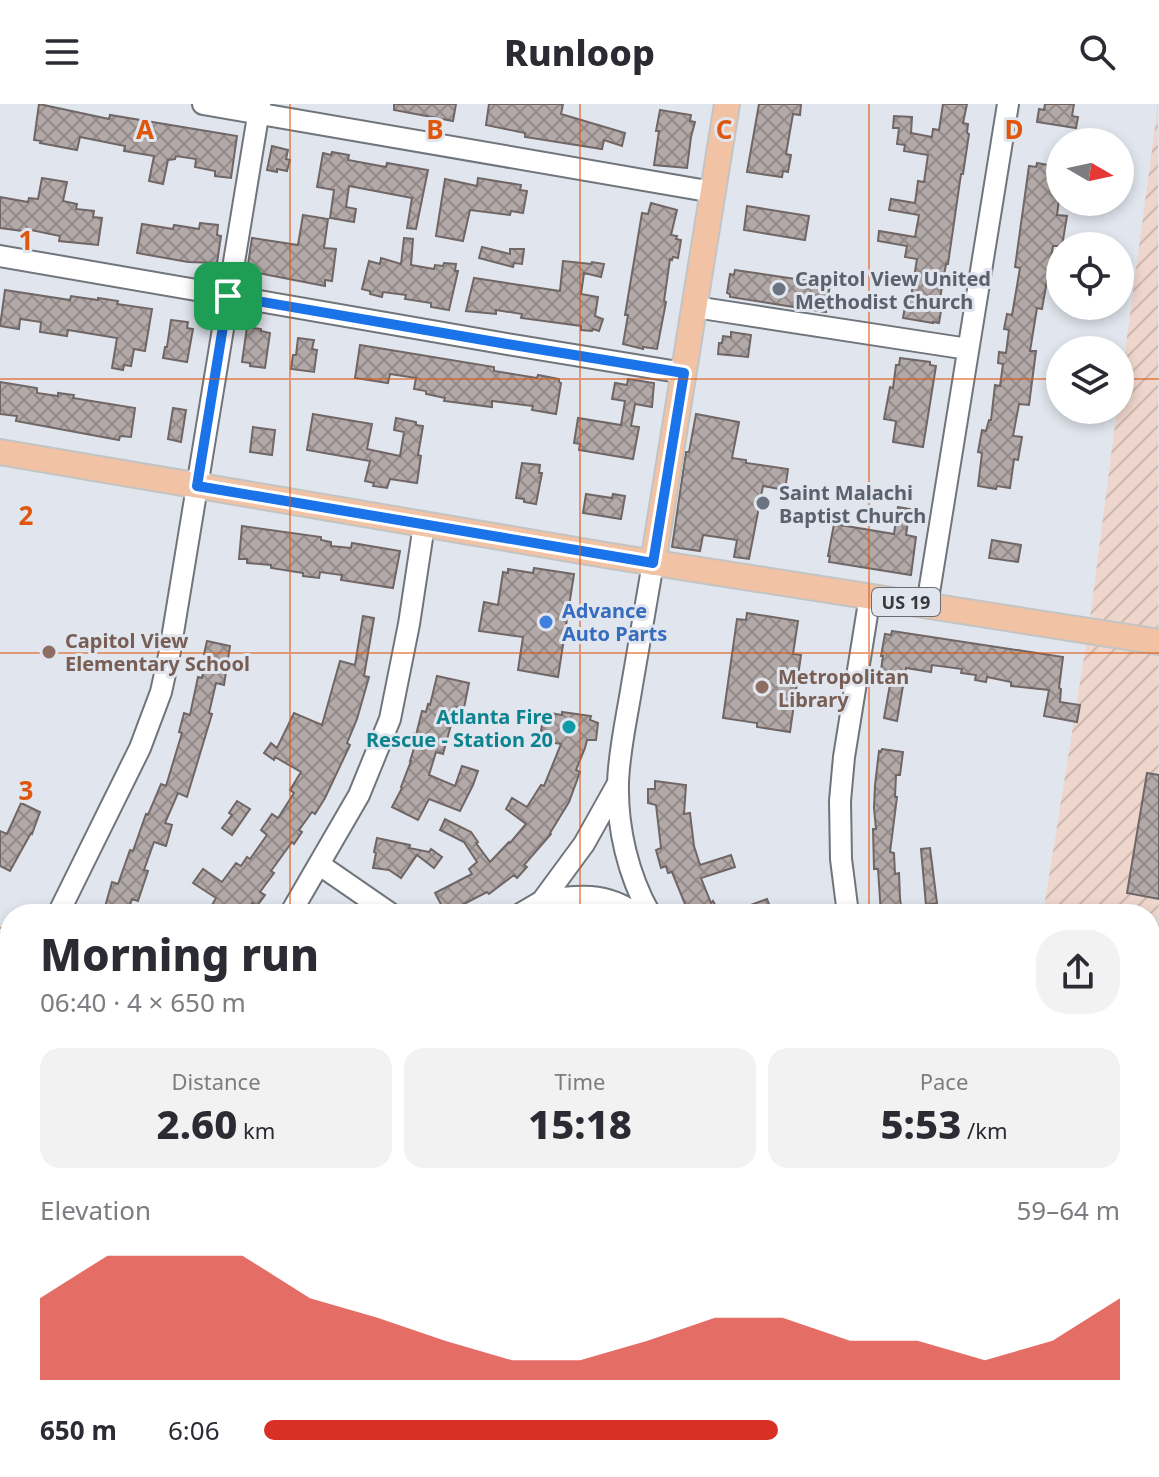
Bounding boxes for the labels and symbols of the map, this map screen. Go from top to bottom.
text: A [136,111,154,147]
text: B [426,111,444,147]
text: C [716,111,732,147]
text: D [1004,111,1024,147]
north arrow [1046,128,1134,216]
text: 1 [19,222,33,258]
pin [194,262,262,330]
place label: Capitol View United Methodist Church [795,265,991,315]
marker: Capitol View United Methodist Church [770,280,788,298]
place label: Saint Malachi Baptist Church [779,479,926,529]
marker: Saint Malachi Baptist Church [754,494,772,512]
text: 2 [19,497,34,533]
road number: US 19 [872,588,940,616]
place label: Advance Auto Parts [562,597,667,647]
marker: Advance Auto Parts [537,613,555,631]
place label: Capitol View Elementary School [65,627,250,677]
marker: Capitol View Elementary School [40,643,58,661]
place label: Metropolitan Library [778,663,909,713]
marker: Metropolitan Library [753,678,771,696]
place label: Atlanta Fire Rescue - Station 20 [366,703,553,753]
marker: Atlanta Fire Rescue - Station 20 [560,718,578,736]
text: 3 [19,772,33,808]

